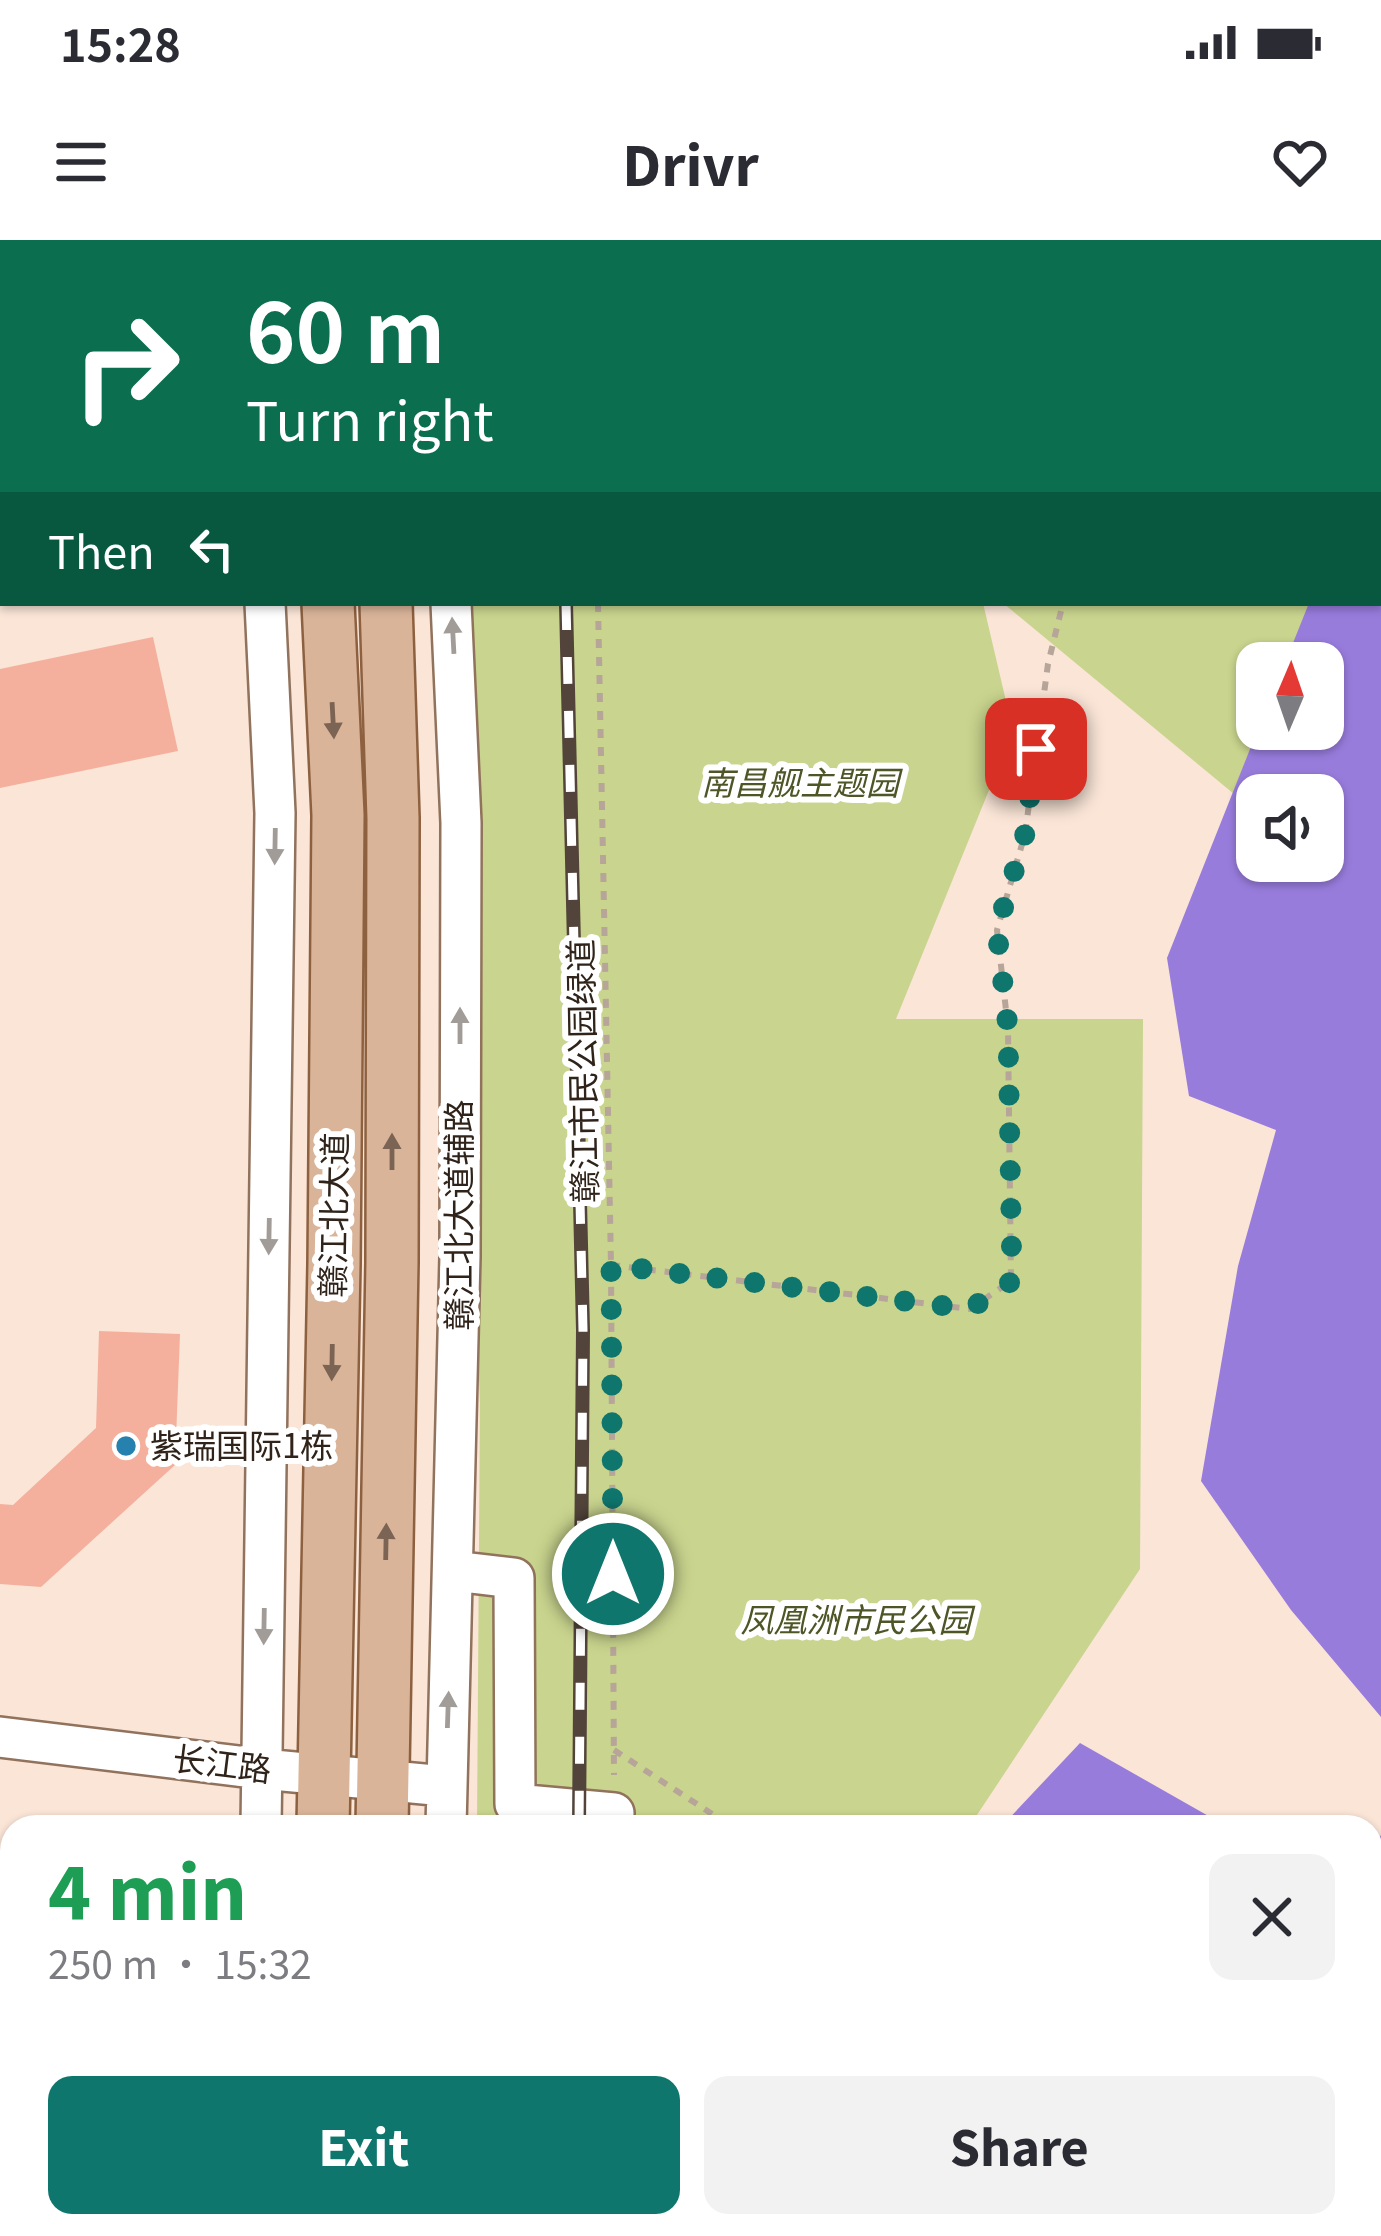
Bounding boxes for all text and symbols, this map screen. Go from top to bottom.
text: 15:28 [60,10,181,75]
text: Drivr [622,123,759,202]
icon: menu [48,129,114,195]
icon: heart [1267,129,1333,195]
text: 60 m [246,266,445,387]
icon: right [48,288,204,444]
text: Turn right [246,378,494,457]
icon: left [179,516,245,582]
text: Then [48,517,155,582]
one-way arrow [443,616,462,654]
north arrow [1236,642,1344,750]
map controls [1236,642,1344,882]
pin [985,698,1087,800]
one-way arrow [324,702,343,740]
icon: arrive [1003,716,1069,782]
park label: 南昌舰主题园 [701,757,903,805]
button: sound [1236,774,1344,882]
one-way arrow [265,828,284,866]
street label: 赣江市民公园绿道 [555,939,607,1203]
one-way arrow [450,1006,470,1044]
street label: 赣江北大道辅路 [433,1100,481,1331]
street label: 赣江北大道 [307,1132,357,1298]
one-way arrow [382,1132,402,1170]
one-way arrow [260,1218,279,1256]
one-way arrow [323,1344,342,1382]
place label: 紫瑞国际1栋 [150,1420,333,1468]
marker: 紫瑞国际1栋 [113,1433,139,1459]
position arrow [550,1511,676,1637]
one-way arrow [377,1522,396,1560]
park label: 凤凰洲市民公园 [741,1594,976,1642]
one-way arrow [254,1608,274,1646]
one-way arrow [439,1690,458,1728]
street label: 长江路 [170,1732,274,1792]
text: 4 min [48,1836,247,1941]
button: close [1209,1854,1335,1980]
text: 250 m · 15:32 [48,1934,312,1990]
button: Exit [48,2076,680,2214]
button: Share [704,2076,1335,2214]

